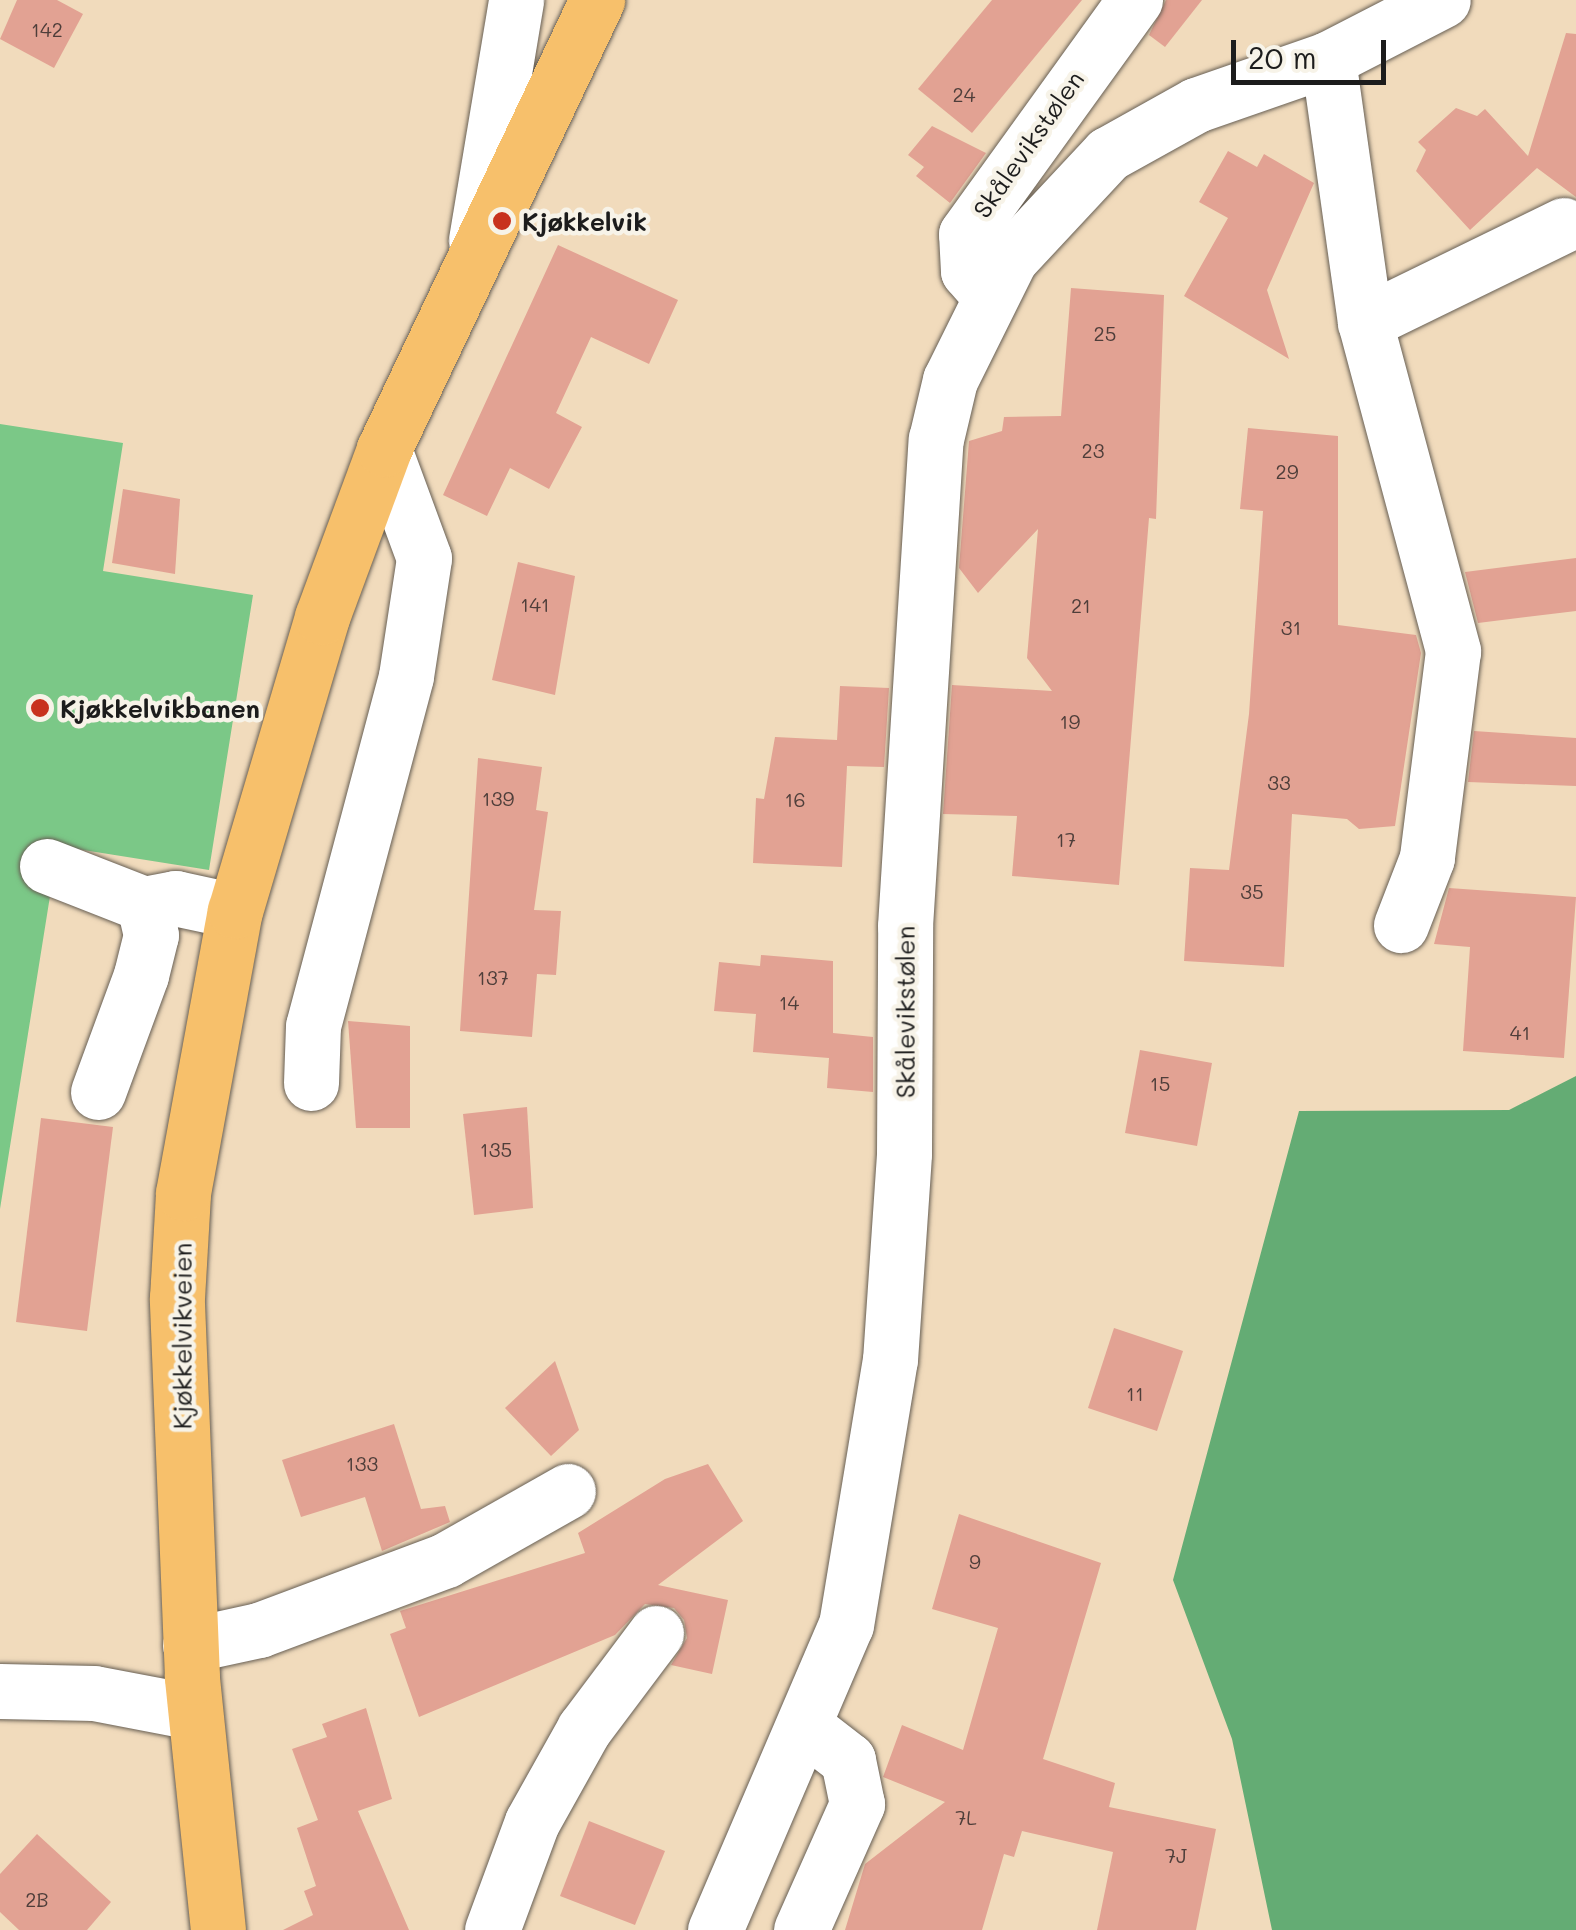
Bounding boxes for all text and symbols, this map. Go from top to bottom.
house number: 142 [31,17,63,41]
scale bar [1236,20,1391,82]
text: 20 m [1248,37,1317,77]
street label: Skålevikstølen [966,65,1090,223]
house number: 24 [953,82,975,106]
place label: Kjøkkelvik [522,206,647,236]
marker: Kjøkkelvik [491,210,513,232]
house number: 25 [1094,321,1116,345]
house number: 23 [1082,438,1104,462]
house number: 29 [1276,459,1298,483]
house number: 141 [520,592,550,616]
house number: 21 [1071,593,1091,617]
house number: 31 [1281,615,1301,639]
place label: Kjøkkelvikbanen [60,693,260,723]
marker: Kjøkkelvikbanen [29,697,51,719]
house number: 19 [1060,709,1080,733]
house number: 33 [1267,770,1291,794]
house number: 139 [482,786,514,810]
house number: 16 [784,787,806,811]
house number: 17 [1056,827,1076,851]
house number: 35 [1240,879,1264,903]
street label: Skålevikstølen [890,926,920,1098]
house number: 137 [477,965,509,989]
house number: 14 [779,990,799,1014]
house number: 41 [1510,1020,1530,1044]
house number: 15 [1150,1071,1170,1095]
house number: 135 [480,1137,512,1161]
street label: Kjøkkelvikveien [167,1243,197,1429]
house number: 11 [1126,1381,1144,1405]
house number: 133 [346,1451,378,1475]
house number: 9 [969,1549,981,1573]
house number: 7L [955,1805,977,1829]
house number: 7J [1165,1843,1187,1867]
house number: 2B [25,1887,49,1911]

